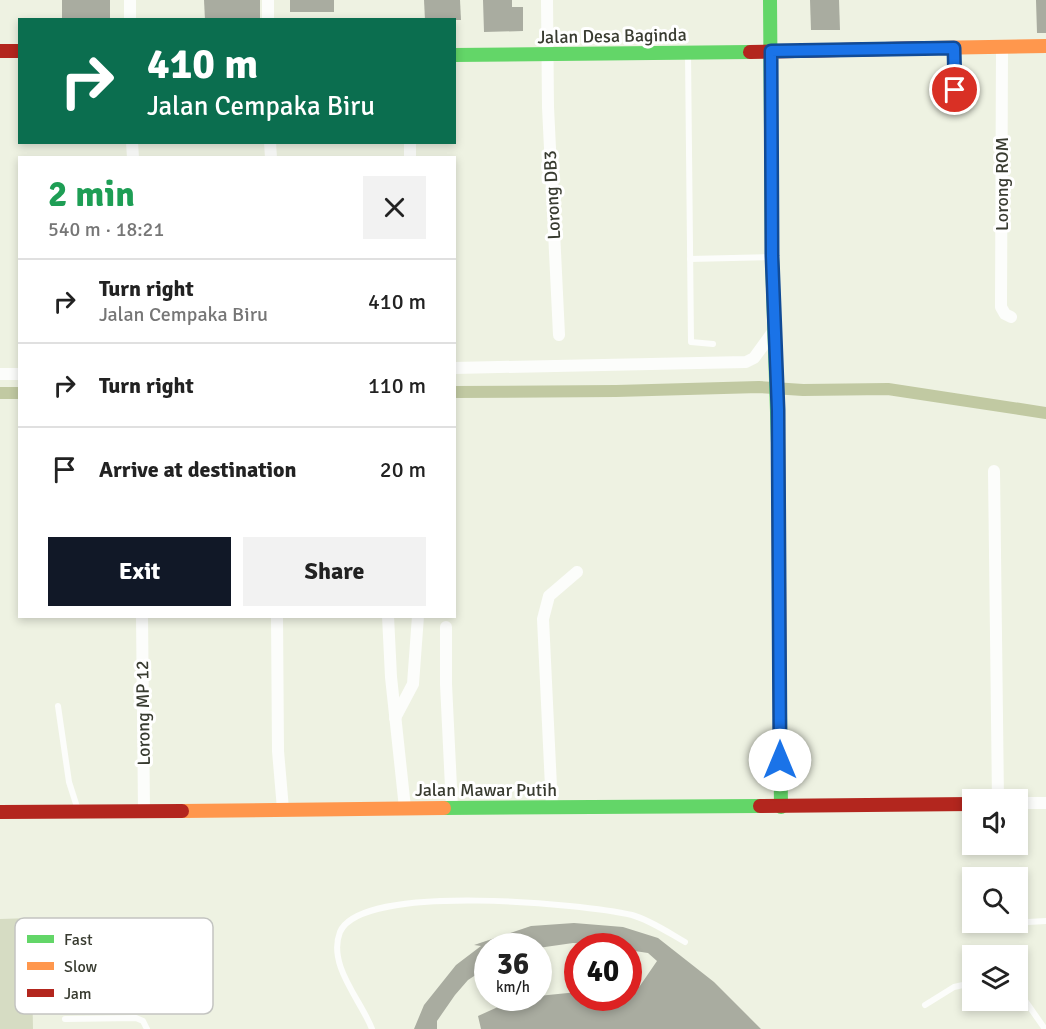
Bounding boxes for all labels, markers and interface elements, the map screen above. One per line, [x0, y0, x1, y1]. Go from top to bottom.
street label: Jalan Desa Baginda [537, 24, 687, 48]
text: 410 m [147, 39, 258, 90]
icon: right [48, 42, 126, 120]
pin [929, 64, 980, 115]
icon: arrive [938, 73, 971, 106]
text: Jalan Cempaka Biru [147, 90, 375, 123]
street label: Lorong ROM [991, 137, 1013, 231]
street label: Lorong DB3 [539, 150, 565, 240]
text: 2 min [48, 172, 135, 217]
button: close [363, 176, 426, 239]
text: 540 m · 18:21 [48, 217, 164, 242]
text: Turn right [99, 275, 194, 302]
icon: right [48, 285, 81, 318]
text: 410 m [368, 288, 426, 315]
text: Jalan Cempaka Biru [99, 302, 268, 327]
icon: right [48, 369, 81, 402]
text: Turn right [99, 372, 194, 399]
text: 110 m [368, 372, 426, 399]
icon: arrive [48, 453, 81, 486]
text: Arrive at destination [99, 456, 296, 483]
text: 20 m [380, 456, 426, 483]
button: Exit [48, 537, 231, 606]
button: Share [243, 537, 426, 606]
street label: Lorong MP 12 [131, 660, 155, 766]
position arrow [748, 728, 812, 792]
street label: Jalan Mawar Putih [415, 779, 557, 801]
map controls [962, 789, 1028, 1011]
button: sound [962, 789, 1028, 855]
button: search [962, 867, 1028, 933]
legend [15, 918, 213, 1014]
text: Fast [64, 930, 93, 950]
speed limit sign: 40 [564, 933, 642, 1011]
button: layers [962, 945, 1028, 1011]
text: 36 [497, 946, 529, 983]
text: Slow [64, 957, 98, 977]
text: km/h [496, 978, 530, 996]
text: Jam [64, 984, 92, 1004]

